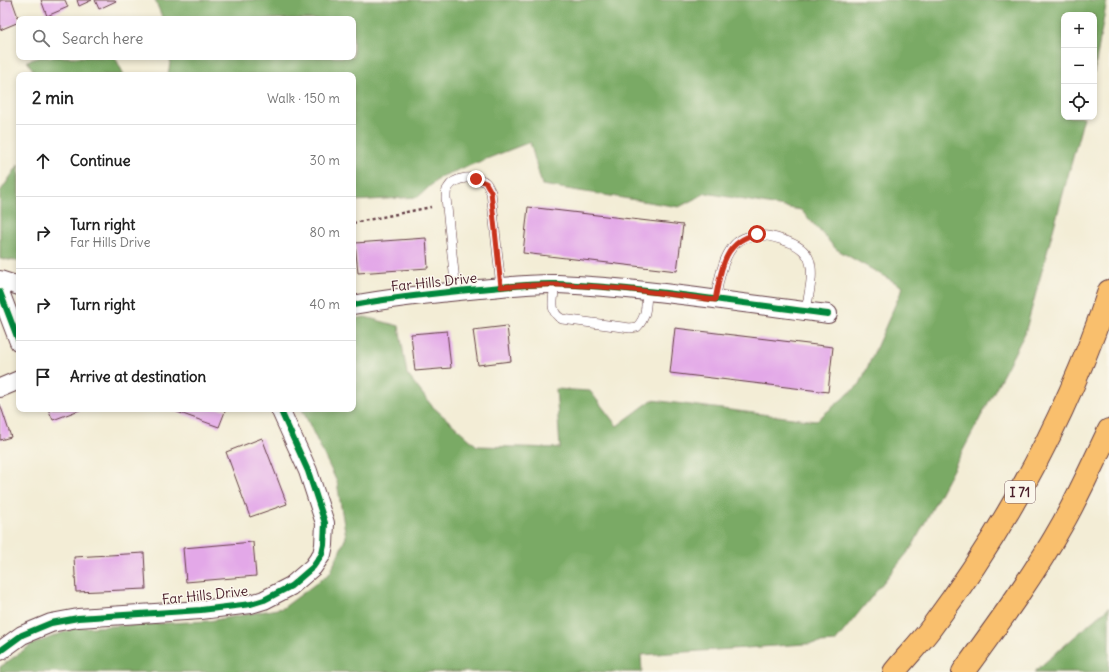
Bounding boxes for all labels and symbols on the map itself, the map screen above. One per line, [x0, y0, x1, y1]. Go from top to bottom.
route end [467, 170, 485, 188]
route start [748, 225, 766, 243]
street label: Far Hills Drive [390, 269, 478, 295]
road number: I 71 [1005, 481, 1035, 503]
street label: Far Hills Drive [161, 582, 249, 608]

